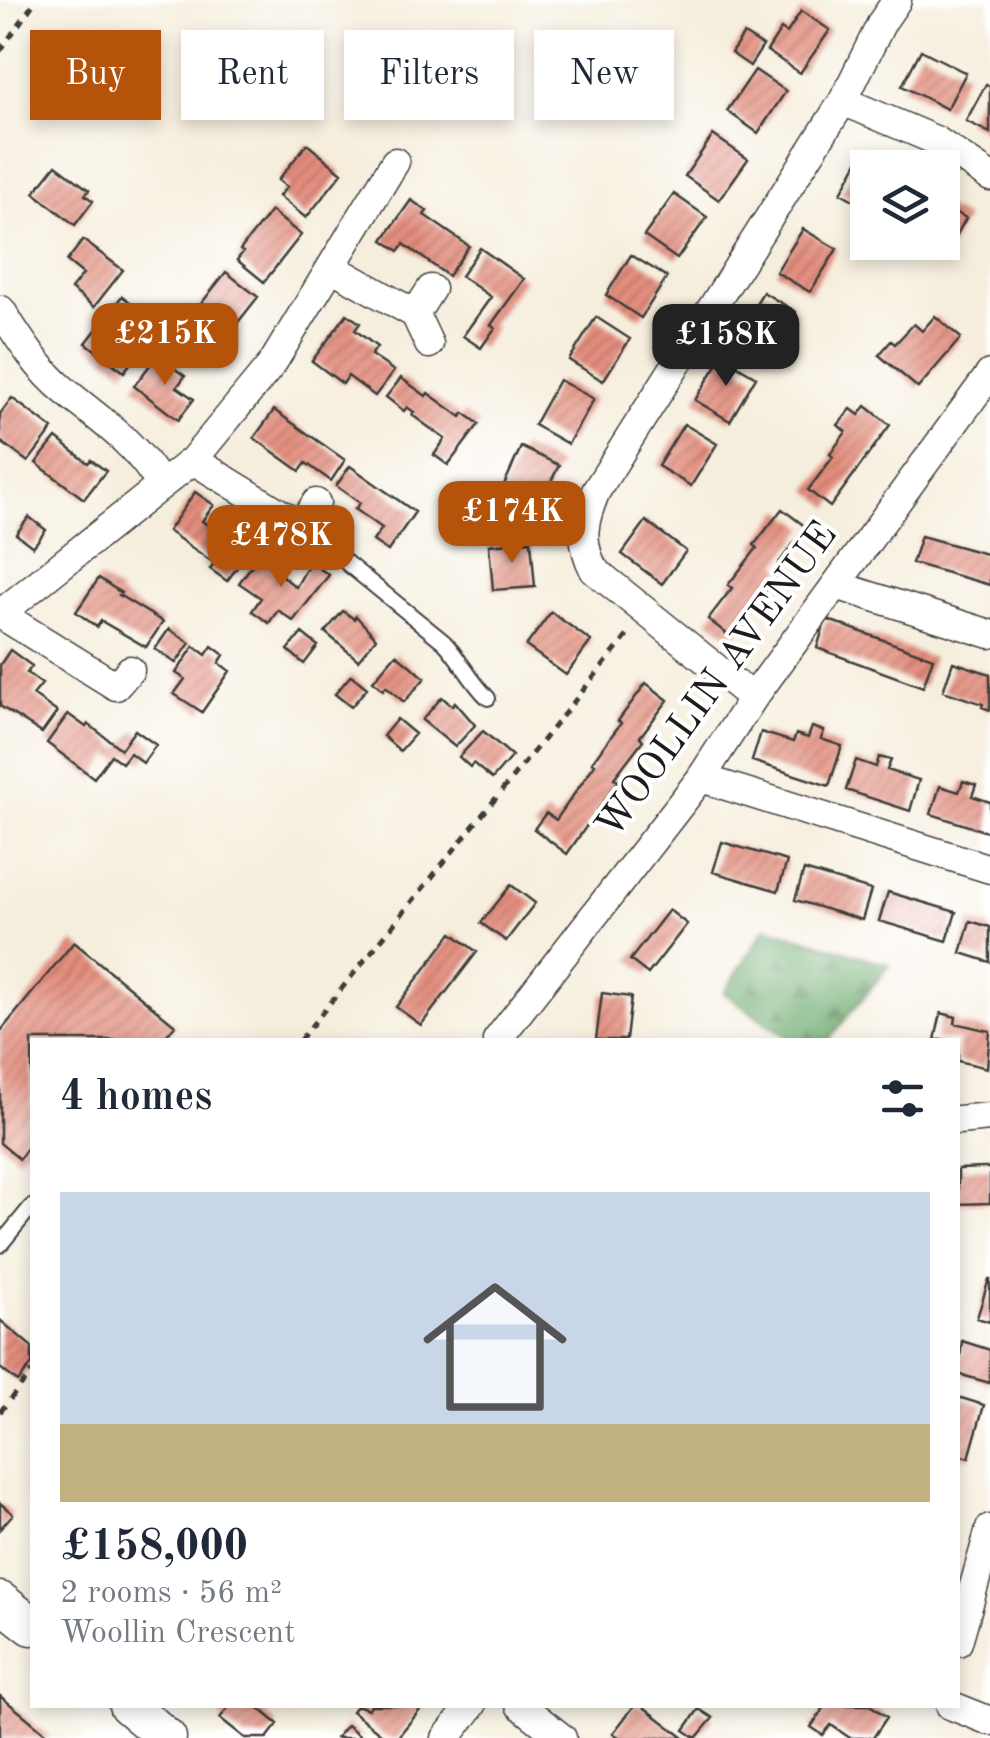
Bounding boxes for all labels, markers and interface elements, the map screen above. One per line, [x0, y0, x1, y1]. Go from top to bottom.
chip: Buy [30, 30, 161, 120]
chip: Rent [181, 30, 324, 120]
chip: Filters [344, 30, 514, 120]
chip: New [534, 30, 674, 120]
map controls [850, 150, 960, 260]
button: layers [850, 150, 960, 260]
pin: £215K [95, 303, 235, 388]
pin: £158K [656, 304, 796, 389]
text: £215K [113, 319, 217, 351]
text: £158K [674, 320, 778, 352]
pin: £174K [442, 481, 582, 566]
text: £174K [460, 497, 564, 529]
pin: £478K [211, 505, 351, 590]
street label: WOOLLIN AVENUE [590, 516, 846, 846]
text: £478K [229, 521, 333, 553]
icon: filters [875, 1071, 930, 1126]
text: 4 homes [60, 1077, 212, 1119]
icon: home [405, 1257, 585, 1437]
text: £158,000 [60, 1527, 248, 1569]
text: 2 rooms · 56 m² [60, 1578, 282, 1610]
text: Woollin Crescent [60, 1618, 295, 1650]

